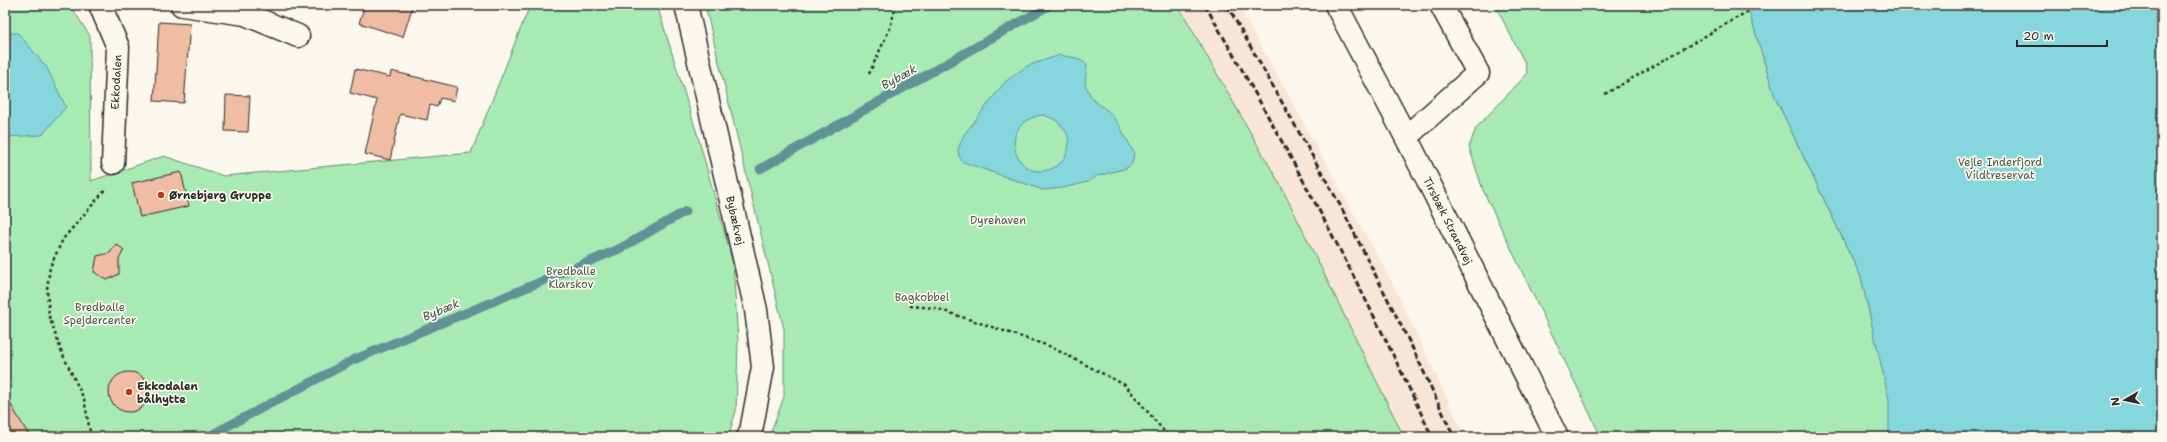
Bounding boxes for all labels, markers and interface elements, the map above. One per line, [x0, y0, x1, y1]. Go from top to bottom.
scale bar [2017, 22, 2107, 48]
text: 20 m [2023, 28, 2054, 44]
street label: Ekkodalen [108, 54, 125, 110]
water label: Bybæk [878, 61, 920, 93]
park label: Vejle Inderfjord Vildtreservat [1958, 155, 2042, 183]
street label: Tirsbæk Strandvej [1419, 175, 1476, 267]
place label: Ørnebjerg Gruppe [169, 188, 272, 203]
marker: Ørnebjerg Gruppe [156, 190, 166, 200]
street label: Bybækvej [722, 195, 748, 247]
park label: Dyrehaven [970, 213, 1026, 228]
park label: Bredballe Klarskov [546, 264, 596, 292]
park label: Bagkobbel [895, 290, 950, 305]
water label: Bybæk [420, 295, 462, 325]
park label: Bredballe Spejdercenter [64, 300, 136, 328]
place label: Ekkodalen bålhytte [137, 379, 199, 407]
north arrow [2105, 380, 2145, 420]
marker: Ekkodalen bålhytte [124, 387, 134, 397]
text: N [2107, 396, 2124, 407]

